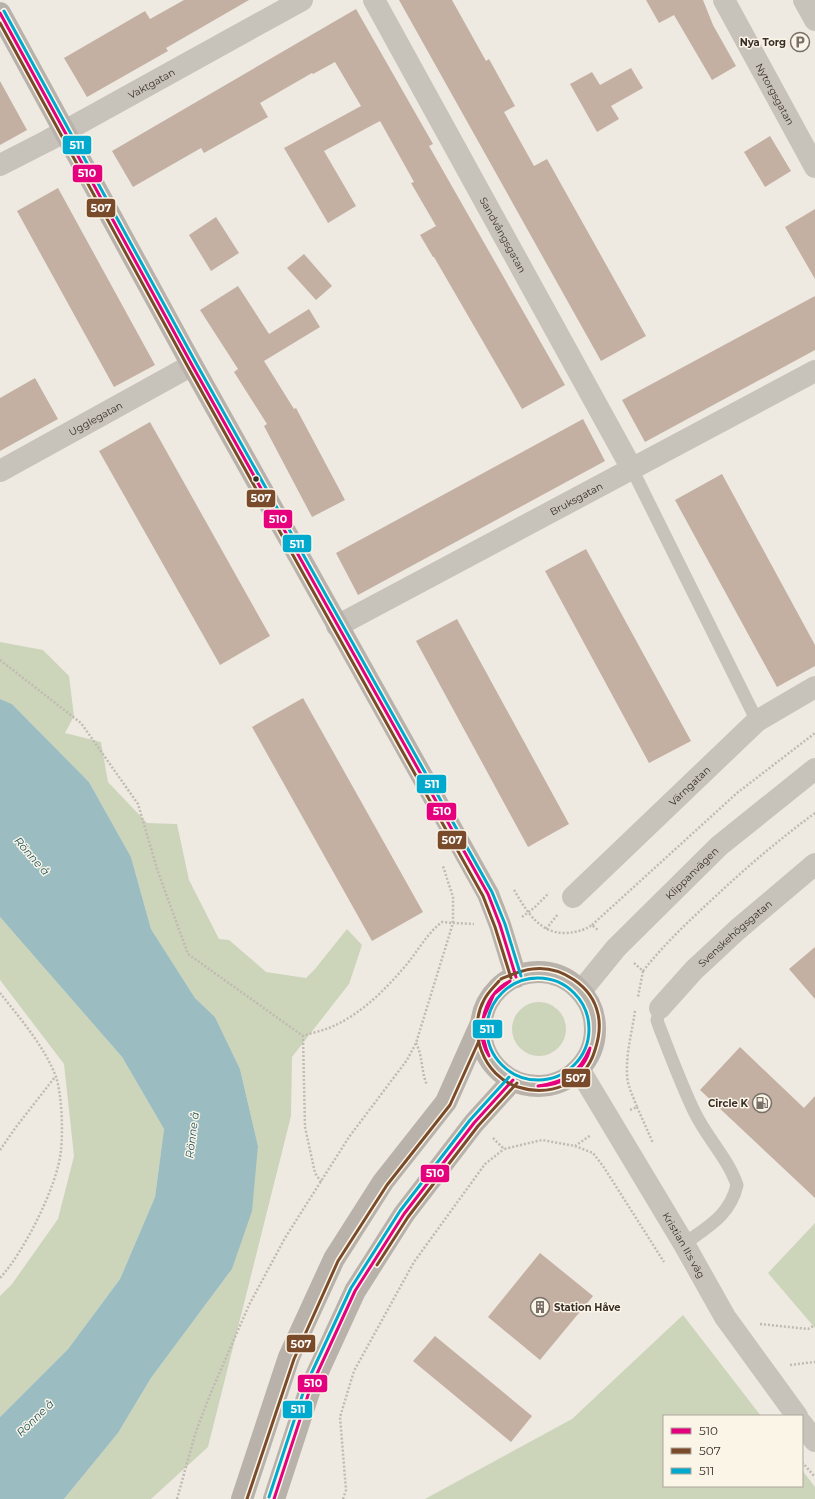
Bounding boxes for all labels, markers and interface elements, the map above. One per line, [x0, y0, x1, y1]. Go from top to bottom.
parking icon: Nya Torg [789, 31, 811, 53]
place label: Nya Torg [740, 36, 786, 49]
street label: Nytorgsgatan [753, 61, 797, 127]
street label: Vaktgatan [126, 66, 177, 102]
line badge: 511 [62, 135, 92, 155]
text: 511 [69, 138, 85, 152]
line badge: 510 [72, 164, 103, 183]
text: 510 [78, 166, 97, 180]
street label: Sandvångsgatan [477, 195, 529, 275]
line badge: 507 [86, 198, 116, 218]
text: 507 [91, 201, 112, 215]
street label: Ugglegatan [66, 399, 125, 439]
unlabelled marker [251, 474, 261, 484]
street label: Bruksgatan [548, 479, 605, 518]
line badge: 507 [246, 489, 276, 508]
text: 507 [251, 491, 272, 505]
line badge: 510 [263, 509, 293, 529]
text: 510 [269, 512, 288, 526]
line badge: 511 [282, 534, 312, 553]
text: 511 [289, 537, 305, 551]
street label: Värngatan [666, 763, 713, 809]
line badge: 511 [416, 774, 447, 794]
text: 511 [424, 777, 440, 791]
line badge: 510 [426, 802, 457, 821]
text: 510 [433, 804, 452, 818]
line badge: 507 [437, 830, 467, 850]
text: 507 [442, 833, 463, 847]
water label: Rönne å [11, 834, 53, 878]
street label: Klippanvägen [663, 844, 721, 902]
street label: Svenskehögsgatan [695, 897, 775, 970]
line badge: 511 [472, 1019, 503, 1039]
text: 511 [479, 1022, 495, 1036]
line badge: 507 [561, 1068, 591, 1088]
text: 507 [566, 1071, 587, 1085]
fuel station icon: Circle K [751, 1092, 773, 1114]
place label: Circle K [708, 1097, 749, 1110]
water label: Rönne å [182, 1111, 202, 1159]
line badge: 510 [420, 1164, 450, 1183]
text: 510 [426, 1166, 445, 1180]
street label: Kristian II:s väg [659, 1210, 708, 1281]
building icon: Station Håve [529, 1296, 551, 1318]
place label: Station Håve [554, 1301, 621, 1314]
line badge: 507 [286, 1334, 316, 1353]
text: 507 [291, 1337, 312, 1351]
line badge: 510 [297, 1374, 328, 1393]
text: 510 [304, 1376, 323, 1390]
water label: Rönne å [13, 1397, 57, 1439]
line badge: 511 [282, 1400, 313, 1419]
text: 511 [290, 1402, 306, 1416]
legend [663, 1415, 803, 1487]
text: 510 [699, 1423, 718, 1438]
text: 507 [699, 1443, 721, 1458]
text: 511 [699, 1463, 714, 1478]

